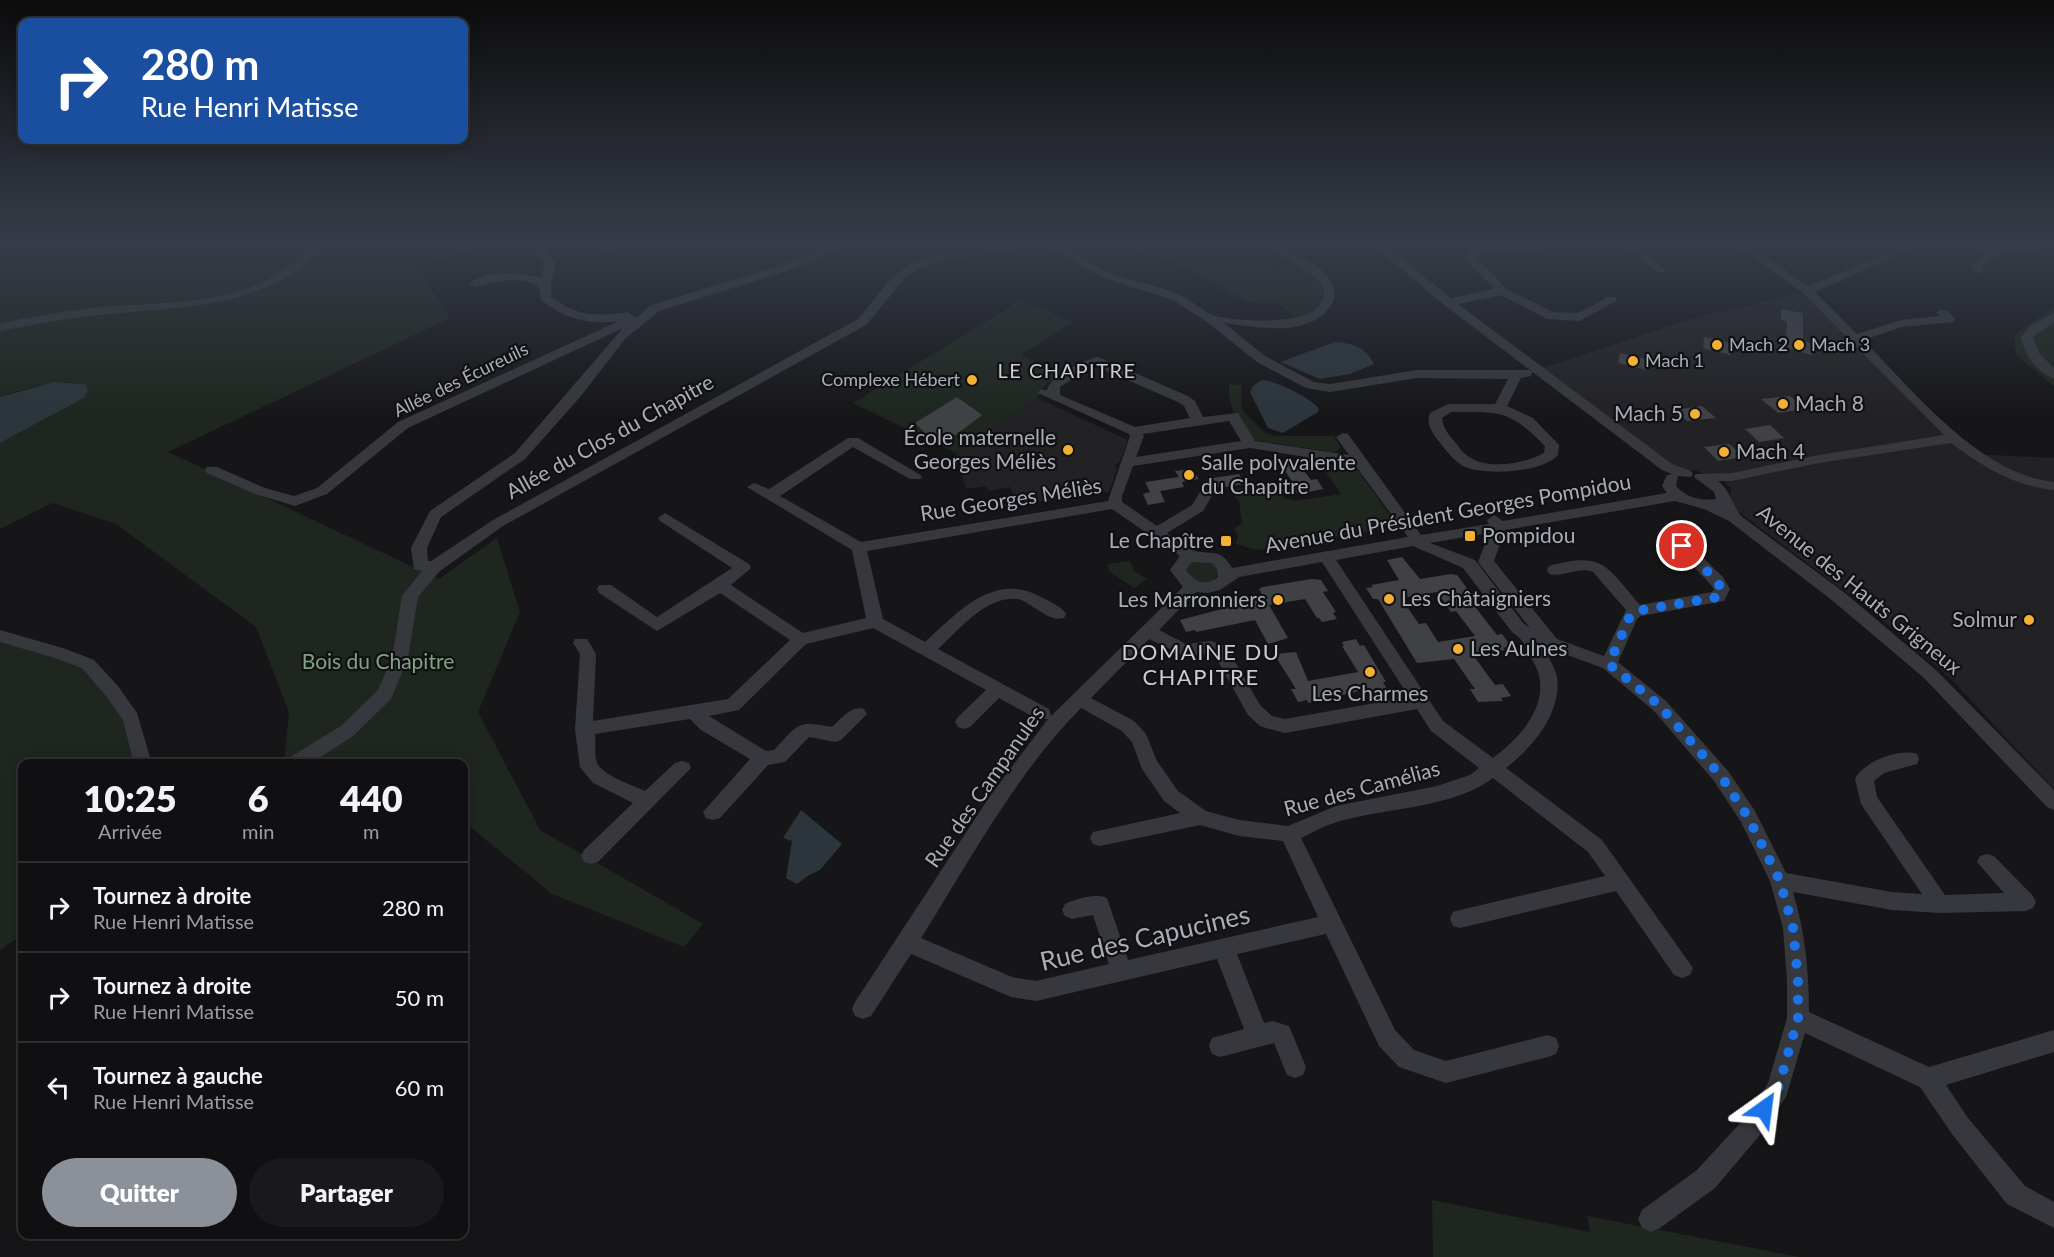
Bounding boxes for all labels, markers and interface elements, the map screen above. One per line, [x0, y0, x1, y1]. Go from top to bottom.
text: 280 m [141, 39, 259, 89]
icon: right [42, 42, 120, 120]
text: Rue Henri Matisse [141, 90, 359, 123]
place label: Mach 2 [1729, 333, 1788, 355]
place label: Mach 3 [1811, 333, 1870, 355]
street label: Allée des Écureuils [390, 337, 532, 421]
marker: Mach 2 [1710, 338, 1724, 352]
marker: Mach 3 [1792, 338, 1806, 352]
place label: Mach 1 [1645, 349, 1704, 371]
marker: Mach 1 [1626, 354, 1640, 368]
district label: LE CHAPITRE [997, 358, 1137, 382]
street label: Allée du Clos du Chapitre [501, 368, 717, 503]
place label: Complexe Hébert [821, 368, 961, 390]
marker: Complexe Hébert [965, 373, 979, 387]
place label: Mach 8 [1795, 390, 1864, 415]
marker: Mach 8 [1776, 397, 1790, 411]
place label: Mach 5 [1614, 400, 1683, 425]
marker: Mach 5 [1688, 407, 1702, 421]
place label: École maternelle Georges Méliès [904, 424, 1056, 473]
place label: Mach 4 [1736, 438, 1805, 463]
marker: École maternelle Georges Méliès [1061, 443, 1075, 457]
marker: Mach 4 [1717, 445, 1731, 459]
place label: Salle polyvalente du Chapitre [1201, 449, 1356, 498]
marker: Salle polyvalente du Chapitre [1182, 468, 1196, 482]
street label: Avenue du Président Georges Pompidou [1263, 469, 1633, 559]
street label: Rue Georges Méliès [918, 472, 1103, 525]
street label: Avenue des Hauts Grigneux [1753, 499, 1968, 679]
pin [1656, 520, 1707, 571]
place label: Pompidou [1482, 523, 1575, 549]
place label: Le Chapître [1109, 527, 1214, 552]
marker: Pompidou [1463, 529, 1477, 543]
icon: arrive [1665, 529, 1698, 562]
marker: Le Chapître [1219, 534, 1233, 548]
place label: Les Châtaigniers [1401, 585, 1551, 610]
place label: Les Marronniers [1118, 586, 1266, 611]
marker: Les Châtaigniers [1382, 592, 1396, 606]
marker: Les Marronniers [1271, 593, 1285, 607]
place label: Solmur [1952, 606, 2017, 631]
marker: Solmur [2022, 613, 2036, 627]
place label: Les Aulnes [1470, 635, 1567, 660]
district label: DOMAINE DU CHAPITRE [1122, 638, 1280, 690]
marker: Les Aulnes [1451, 642, 1465, 656]
park label: Bois du Chapitre [302, 648, 454, 673]
marker: Les Charmes [1363, 665, 1377, 679]
place label: Les Charmes [1312, 680, 1428, 705]
street label: Rue des Campanules [919, 701, 1049, 871]
street label: Rue des Camélias [1281, 755, 1442, 820]
text: 10:25 [83, 776, 177, 820]
text: 6 [248, 776, 269, 820]
text: 440 [340, 776, 403, 820]
text: Arrivée [98, 819, 162, 843]
text: min [242, 819, 274, 843]
text: m [363, 819, 379, 843]
text: Tournez à droite [93, 882, 251, 909]
icon: right [42, 891, 75, 924]
text: 280 m [382, 894, 444, 921]
street label: Rue des Capucines [1037, 897, 1253, 977]
text: Rue Henri Matisse [93, 909, 254, 933]
text: Tournez à droite [93, 972, 251, 999]
icon: right [42, 981, 75, 1014]
text: 50 m [395, 984, 444, 1011]
text: Rue Henri Matisse [93, 999, 254, 1023]
text: Tournez à gauche [93, 1062, 263, 1089]
icon: left [42, 1071, 75, 1104]
text: 60 m [395, 1074, 444, 1101]
position arrow [1732, 1077, 1796, 1141]
text: Rue Henri Matisse [93, 1089, 254, 1113]
button: Quitter [42, 1158, 237, 1227]
button: Partager [249, 1158, 444, 1227]

